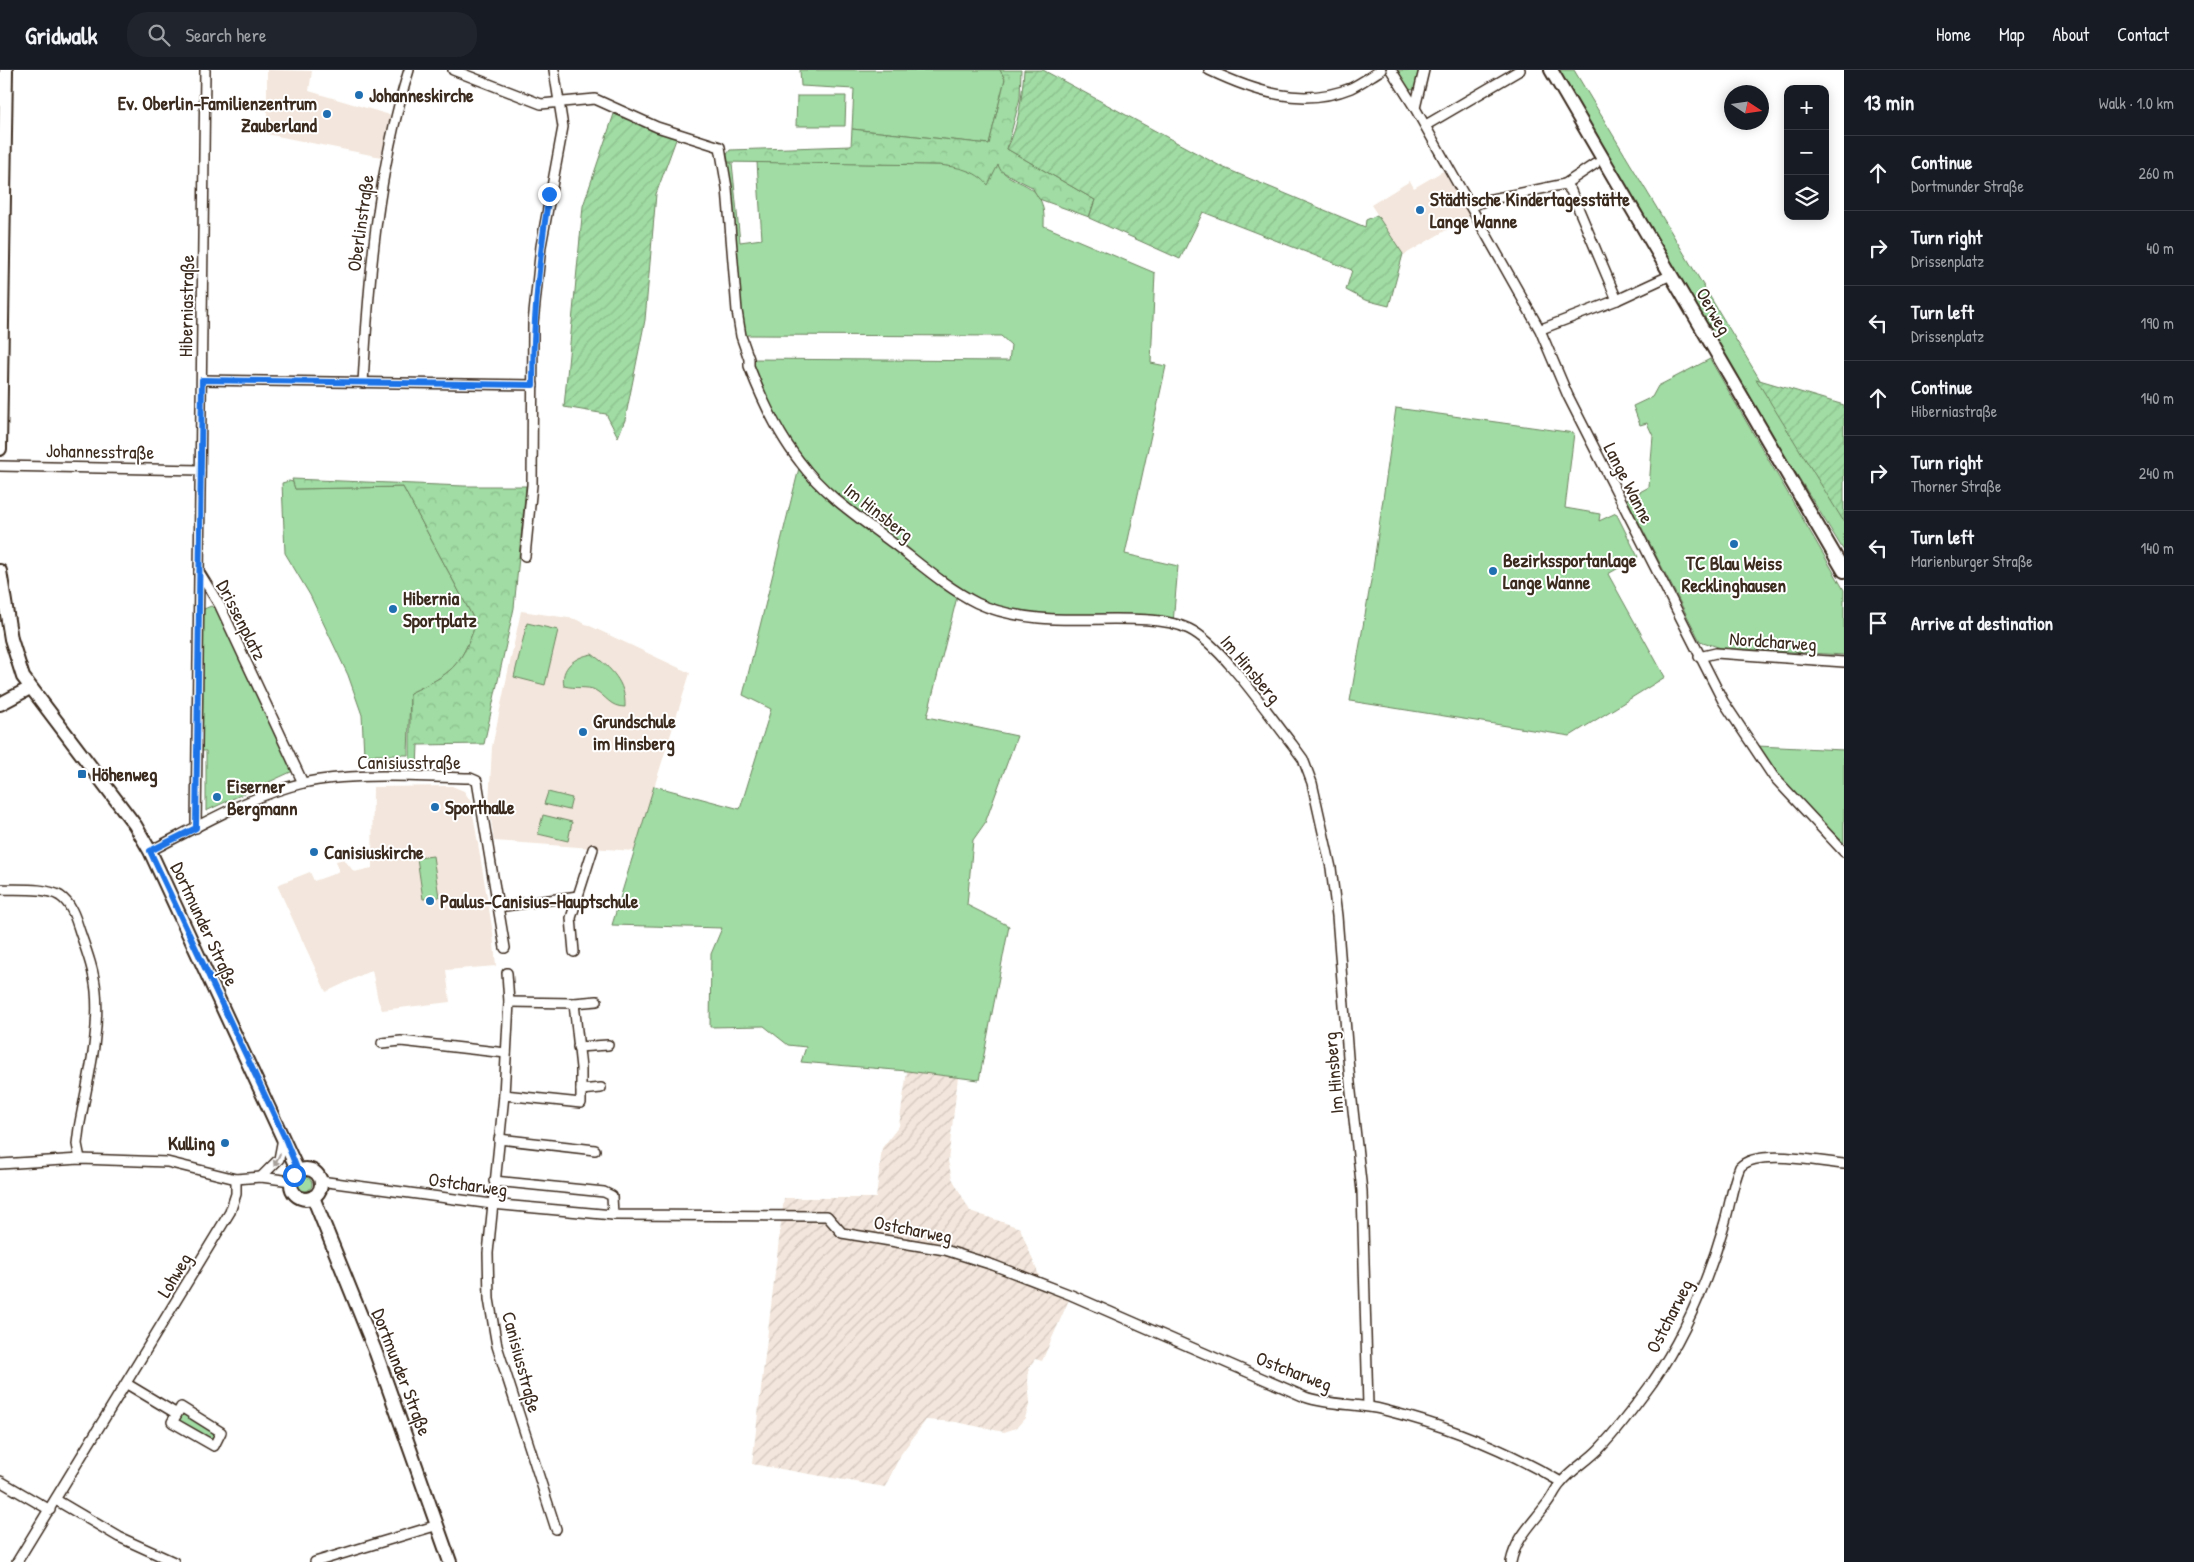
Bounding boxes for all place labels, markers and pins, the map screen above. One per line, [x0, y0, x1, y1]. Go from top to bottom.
place label: Johanneskirche [369, 82, 474, 108]
marker: Johanneskirche [353, 89, 365, 101]
place label: Ev. Oberlin-Familienzentrum Zauberland [118, 90, 318, 138]
marker: Ev. Oberlin-Familienzentrum Zauberland [321, 108, 333, 120]
place label: Städtische Kindertagesstätte Lange Wanne [1430, 186, 1630, 235]
marker: Städtische Kindertagesstätte Lange Wanne [1414, 204, 1426, 216]
marker: TC Blau Weiss Recklinghausen [1728, 538, 1740, 550]
place label: Bezirkssportanlage Lange Wanne [1503, 547, 1637, 596]
place label: TC Blau Weiss Recklinghausen [1682, 550, 1787, 599]
marker: Bezirkssportanlage Lange Wanne [1487, 565, 1499, 577]
place label: Hibernia Sportplatz [403, 585, 478, 634]
marker: Hibernia Sportplatz [387, 603, 399, 615]
place label: Grundschule im Hinsberg [593, 708, 676, 757]
marker: Grundschule im Hinsberg [577, 726, 589, 738]
place label: Höhenweg [92, 761, 158, 788]
marker: Höhenweg [76, 768, 88, 780]
place label: Eiserner Bergmann [227, 773, 298, 822]
marker: Eiserner Bergmann [211, 791, 223, 803]
place label: Sporthalle [445, 794, 515, 821]
marker: Sporthalle [429, 801, 441, 813]
place label: Canisiuskirche [324, 839, 424, 865]
marker: Canisiuskirche [308, 846, 320, 858]
place label: Paulus-Canisius-Hauptschule [440, 888, 639, 915]
marker: Paulus-Canisius-Hauptschule [424, 895, 436, 907]
place label: Kulling [168, 1130, 216, 1157]
marker: Kulling [219, 1137, 231, 1149]

